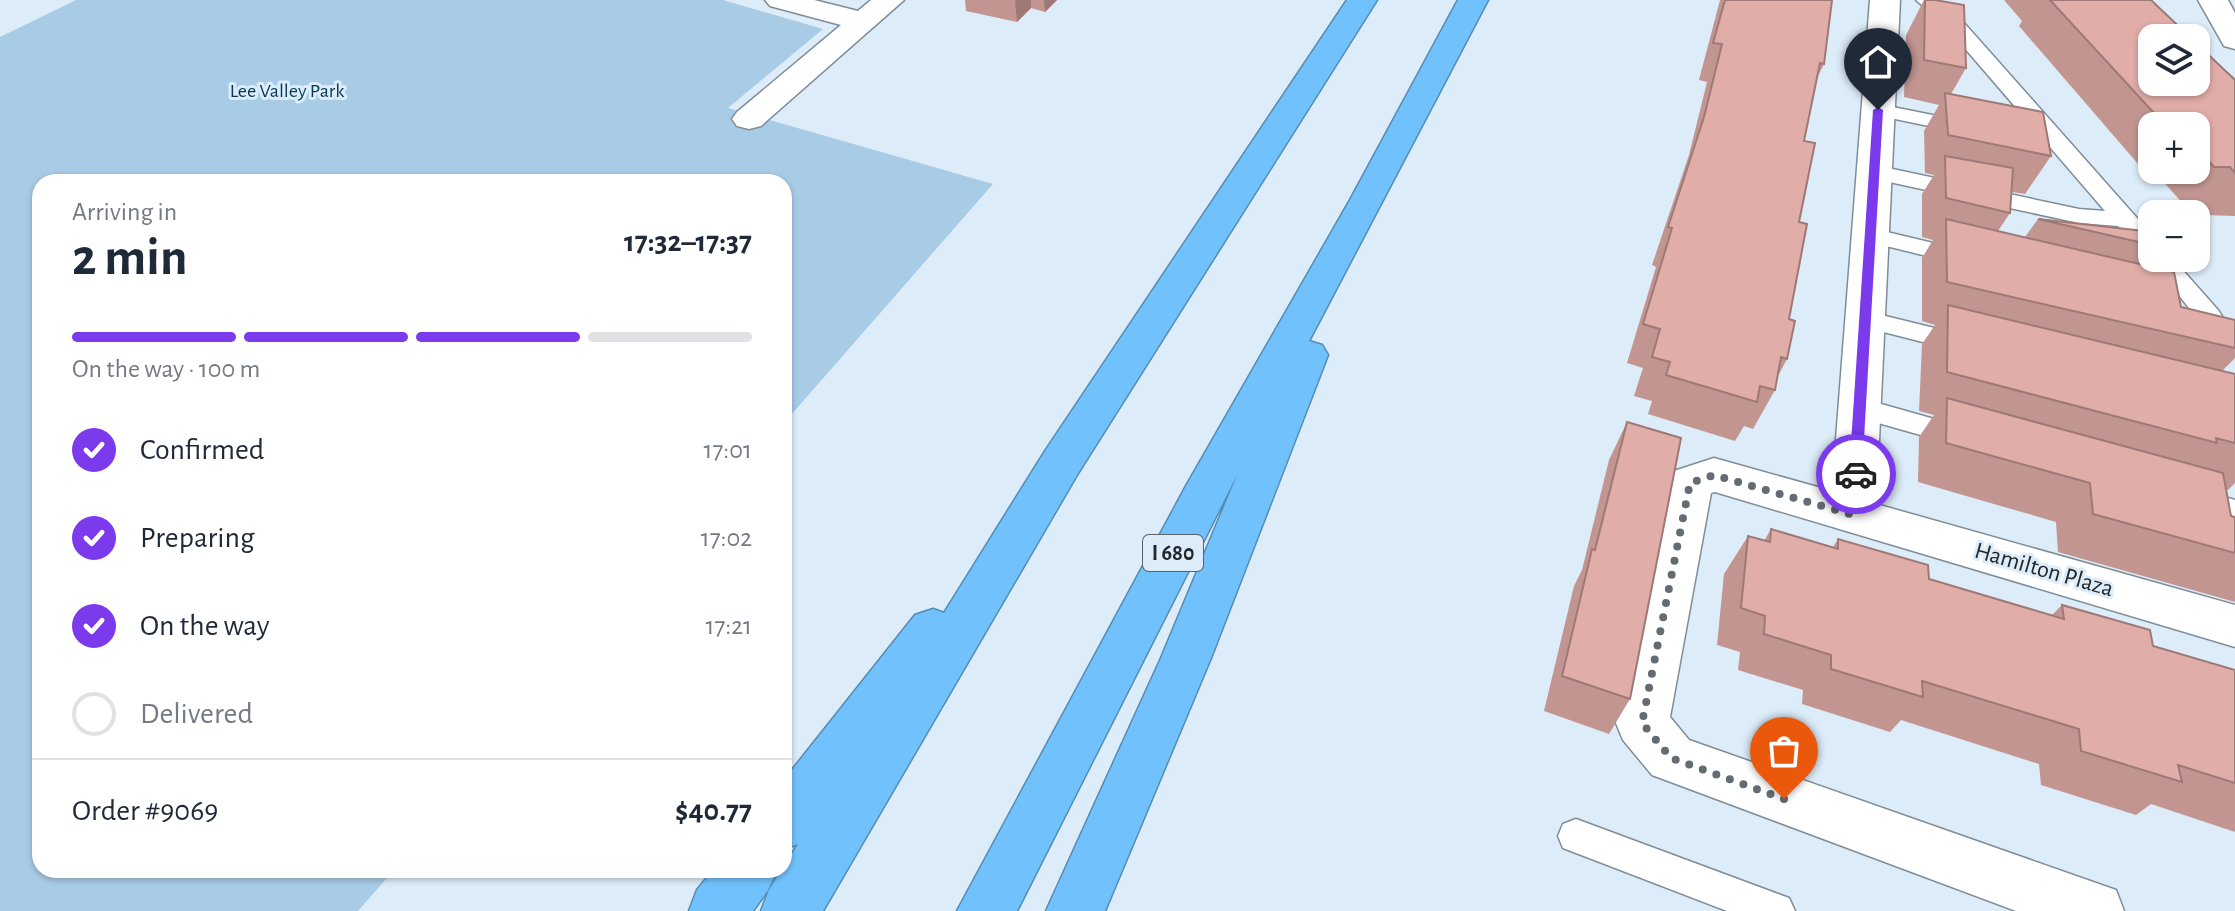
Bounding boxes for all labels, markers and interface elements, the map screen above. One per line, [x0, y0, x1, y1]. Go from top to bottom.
map controls [2138, 24, 2210, 272]
button: layers [2138, 24, 2210, 96]
pin [1844, 28, 1912, 110]
icon: home [1856, 40, 1900, 84]
park label: Lee Valley Park [230, 81, 344, 101]
button: + [2138, 112, 2210, 184]
text: Arriving in [72, 199, 177, 225]
button: − [2138, 200, 2210, 272]
text: 17:32–17:37 [624, 227, 752, 257]
text: 2 min [72, 232, 187, 284]
text: On the way · 100 m [72, 356, 260, 382]
icon: check [72, 428, 116, 472]
courier [1816, 434, 1896, 514]
text: Confirmed [140, 435, 264, 465]
text: 17:01 [704, 437, 752, 463]
icon: car [1834, 452, 1878, 496]
icon: check [72, 516, 116, 560]
text: Preparing [140, 523, 255, 553]
text: 17:02 [701, 525, 752, 551]
road number: I 680 [1143, 535, 1203, 571]
street label: Hamilton Plaza [1972, 539, 2116, 601]
icon: check [72, 604, 116, 648]
text: On the way [140, 611, 269, 641]
text: 17:21 [705, 613, 752, 639]
text: Delivered [140, 699, 253, 729]
pin [1750, 717, 1818, 799]
icon: bag [1762, 729, 1806, 773]
text: Order #9069 [72, 796, 218, 826]
text: $40.77 [675, 796, 752, 826]

